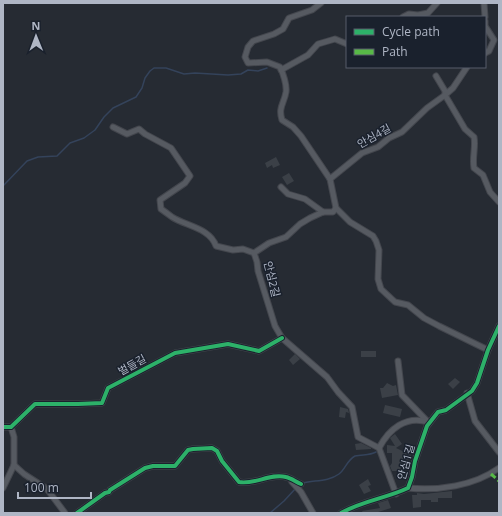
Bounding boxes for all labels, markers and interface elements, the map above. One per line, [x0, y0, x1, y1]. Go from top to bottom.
north arrow [16, 16, 56, 56]
legend [346, 16, 486, 68]
text: N [31, 18, 40, 33]
text: Cycle path [382, 23, 440, 40]
text: Path [382, 43, 408, 60]
street label: 안심4길 [354, 120, 393, 151]
street label: 안심2길 [261, 259, 284, 298]
street label: 벌들길 [115, 351, 149, 378]
street label: 안심1길 [393, 442, 418, 482]
scale bar [18, 474, 91, 500]
text: 100 m [24, 479, 59, 496]

